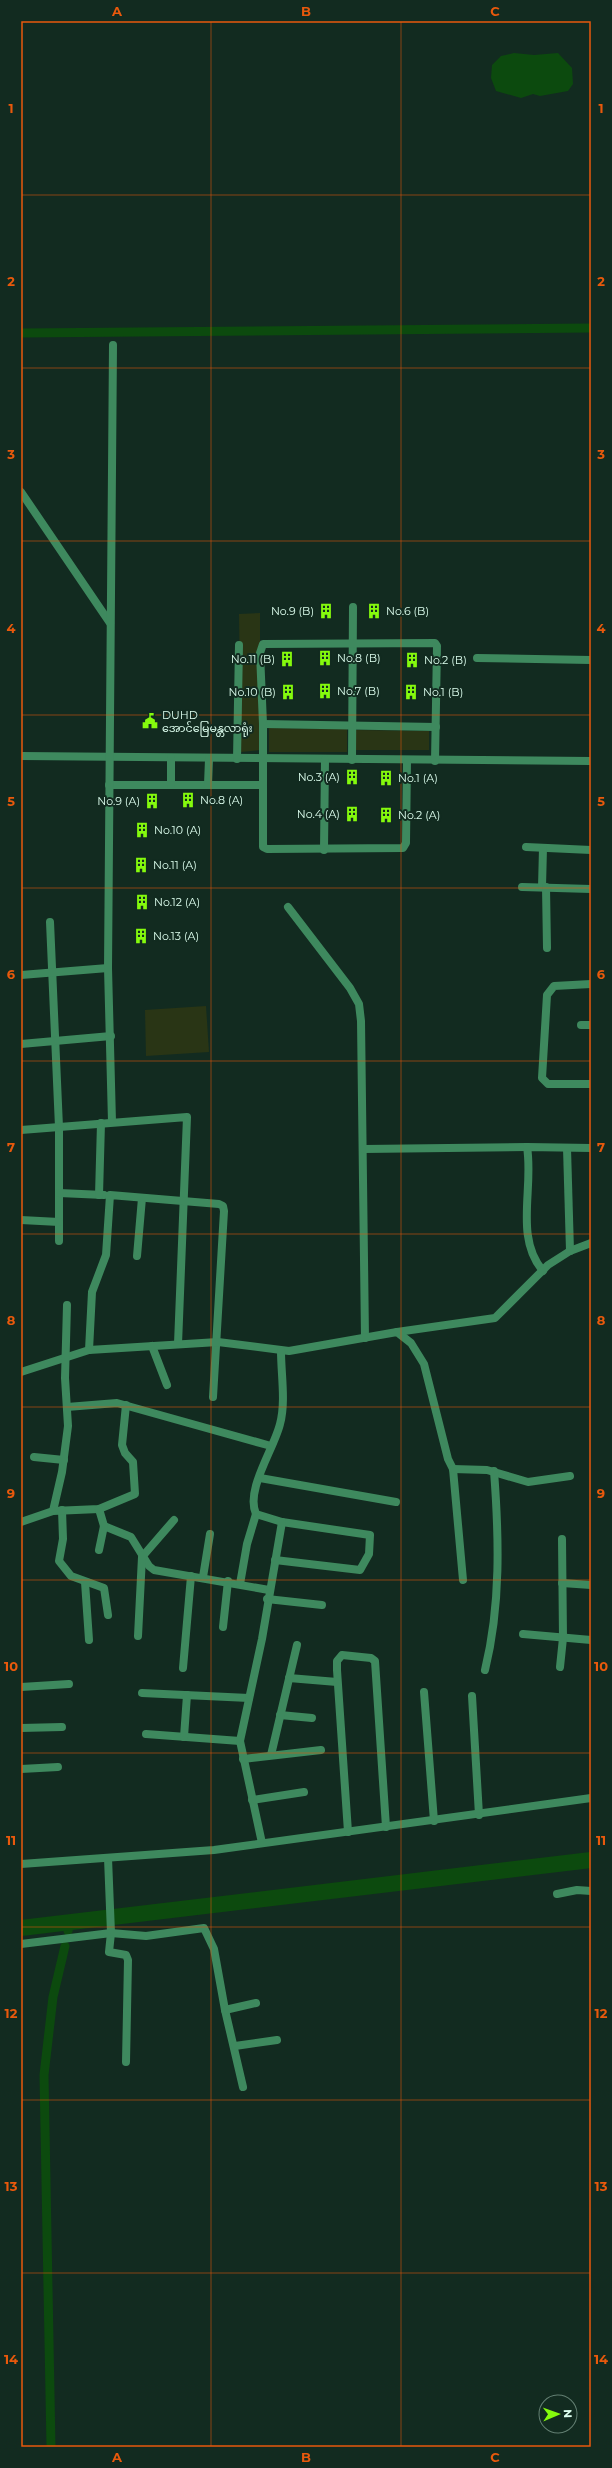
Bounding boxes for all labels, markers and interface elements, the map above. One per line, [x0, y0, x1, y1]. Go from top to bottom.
text: A [111, 3, 123, 19]
text: B [301, 3, 311, 19]
text: C [490, 3, 500, 19]
text: 1 [8, 100, 14, 116]
text: 1 [598, 100, 604, 116]
text: 2 [7, 273, 15, 289]
text: 2 [597, 273, 605, 289]
text: 3 [6, 446, 15, 462]
text: 3 [596, 446, 605, 462]
building icon: No.9 (B) [317, 602, 335, 620]
building icon: No.6 (B) [365, 602, 383, 620]
place label: No.9 (B) [271, 604, 314, 618]
place label: No.6 (B) [386, 604, 429, 618]
text: 4 [7, 620, 16, 636]
text: 4 [597, 620, 606, 636]
building icon: No.8 (B) [316, 649, 334, 667]
building icon: No.11 (B) [278, 650, 296, 668]
place label: No.8 (B) [337, 651, 381, 665]
building icon: No.2 (B) [403, 651, 421, 669]
place label: No.11 (B) [231, 652, 275, 666]
place label: No.2 (B) [424, 653, 467, 667]
building icon: No.7 (B) [316, 682, 334, 700]
building icon: No.10 (B) [279, 683, 297, 701]
building icon: No.1 (B) [402, 683, 420, 701]
place label: No.7 (B) [337, 684, 380, 698]
place label: No.10 (B) [228, 685, 276, 699]
place label: No.1 (B) [423, 685, 463, 699]
place label: DUHD အောင်မြေမန္တလာရုံး [162, 708, 253, 737]
public building icon: DUHD အောင်မြေမန္တလာရုံး [141, 712, 159, 730]
building icon: No.3 (A) [343, 768, 361, 786]
building icon: No.1 (A) [377, 769, 395, 787]
place label: No.3 (A) [298, 770, 340, 784]
place label: No.1 (A) [398, 771, 438, 785]
building icon: No.8 (A) [179, 791, 197, 809]
building icon: No.9 (A) [143, 792, 161, 810]
text: 5 [7, 793, 15, 809]
place label: No.8 (A) [200, 793, 243, 807]
text: 5 [597, 793, 605, 809]
place label: No.9 (A) [97, 794, 140, 808]
building icon: No.4 (A) [343, 805, 361, 823]
building icon: No.2 (A) [377, 806, 395, 824]
place label: No.4 (A) [297, 807, 340, 821]
place label: No.2 (A) [398, 808, 440, 822]
building icon: No.10 (A) [133, 821, 151, 839]
place label: No.10 (A) [154, 823, 201, 837]
building icon: No.11 (A) [132, 856, 150, 874]
place label: No.11 (A) [153, 858, 197, 872]
building icon: No.12 (A) [133, 893, 151, 911]
place label: No.12 (A) [154, 895, 200, 909]
building icon: No.13 (A) [132, 927, 150, 945]
place label: No.13 (A) [153, 929, 199, 943]
text: 6 [7, 966, 16, 982]
text: 6 [597, 966, 606, 982]
text: 7 [7, 1139, 15, 1155]
text: 7 [597, 1139, 605, 1155]
text: 8 [7, 1312, 16, 1328]
text: 8 [597, 1312, 606, 1328]
text: 9 [7, 1485, 15, 1501]
text: 9 [597, 1485, 605, 1501]
text: 10 [4, 1658, 18, 1674]
text: 10 [594, 1658, 608, 1674]
text: 11 [6, 1832, 16, 1848]
text: 11 [596, 1832, 606, 1848]
text: 12 [5, 2005, 18, 2021]
text: 12 [595, 2005, 608, 2021]
text: 13 [5, 2178, 18, 2194]
text: 13 [595, 2178, 608, 2194]
text: 14 [4, 2351, 18, 2367]
text: 14 [594, 2351, 608, 2367]
north arrow [538, 2394, 578, 2434]
text: N [561, 2409, 575, 2418]
text: A [111, 2449, 123, 2465]
text: B [301, 2449, 311, 2465]
text: C [490, 2449, 500, 2465]

